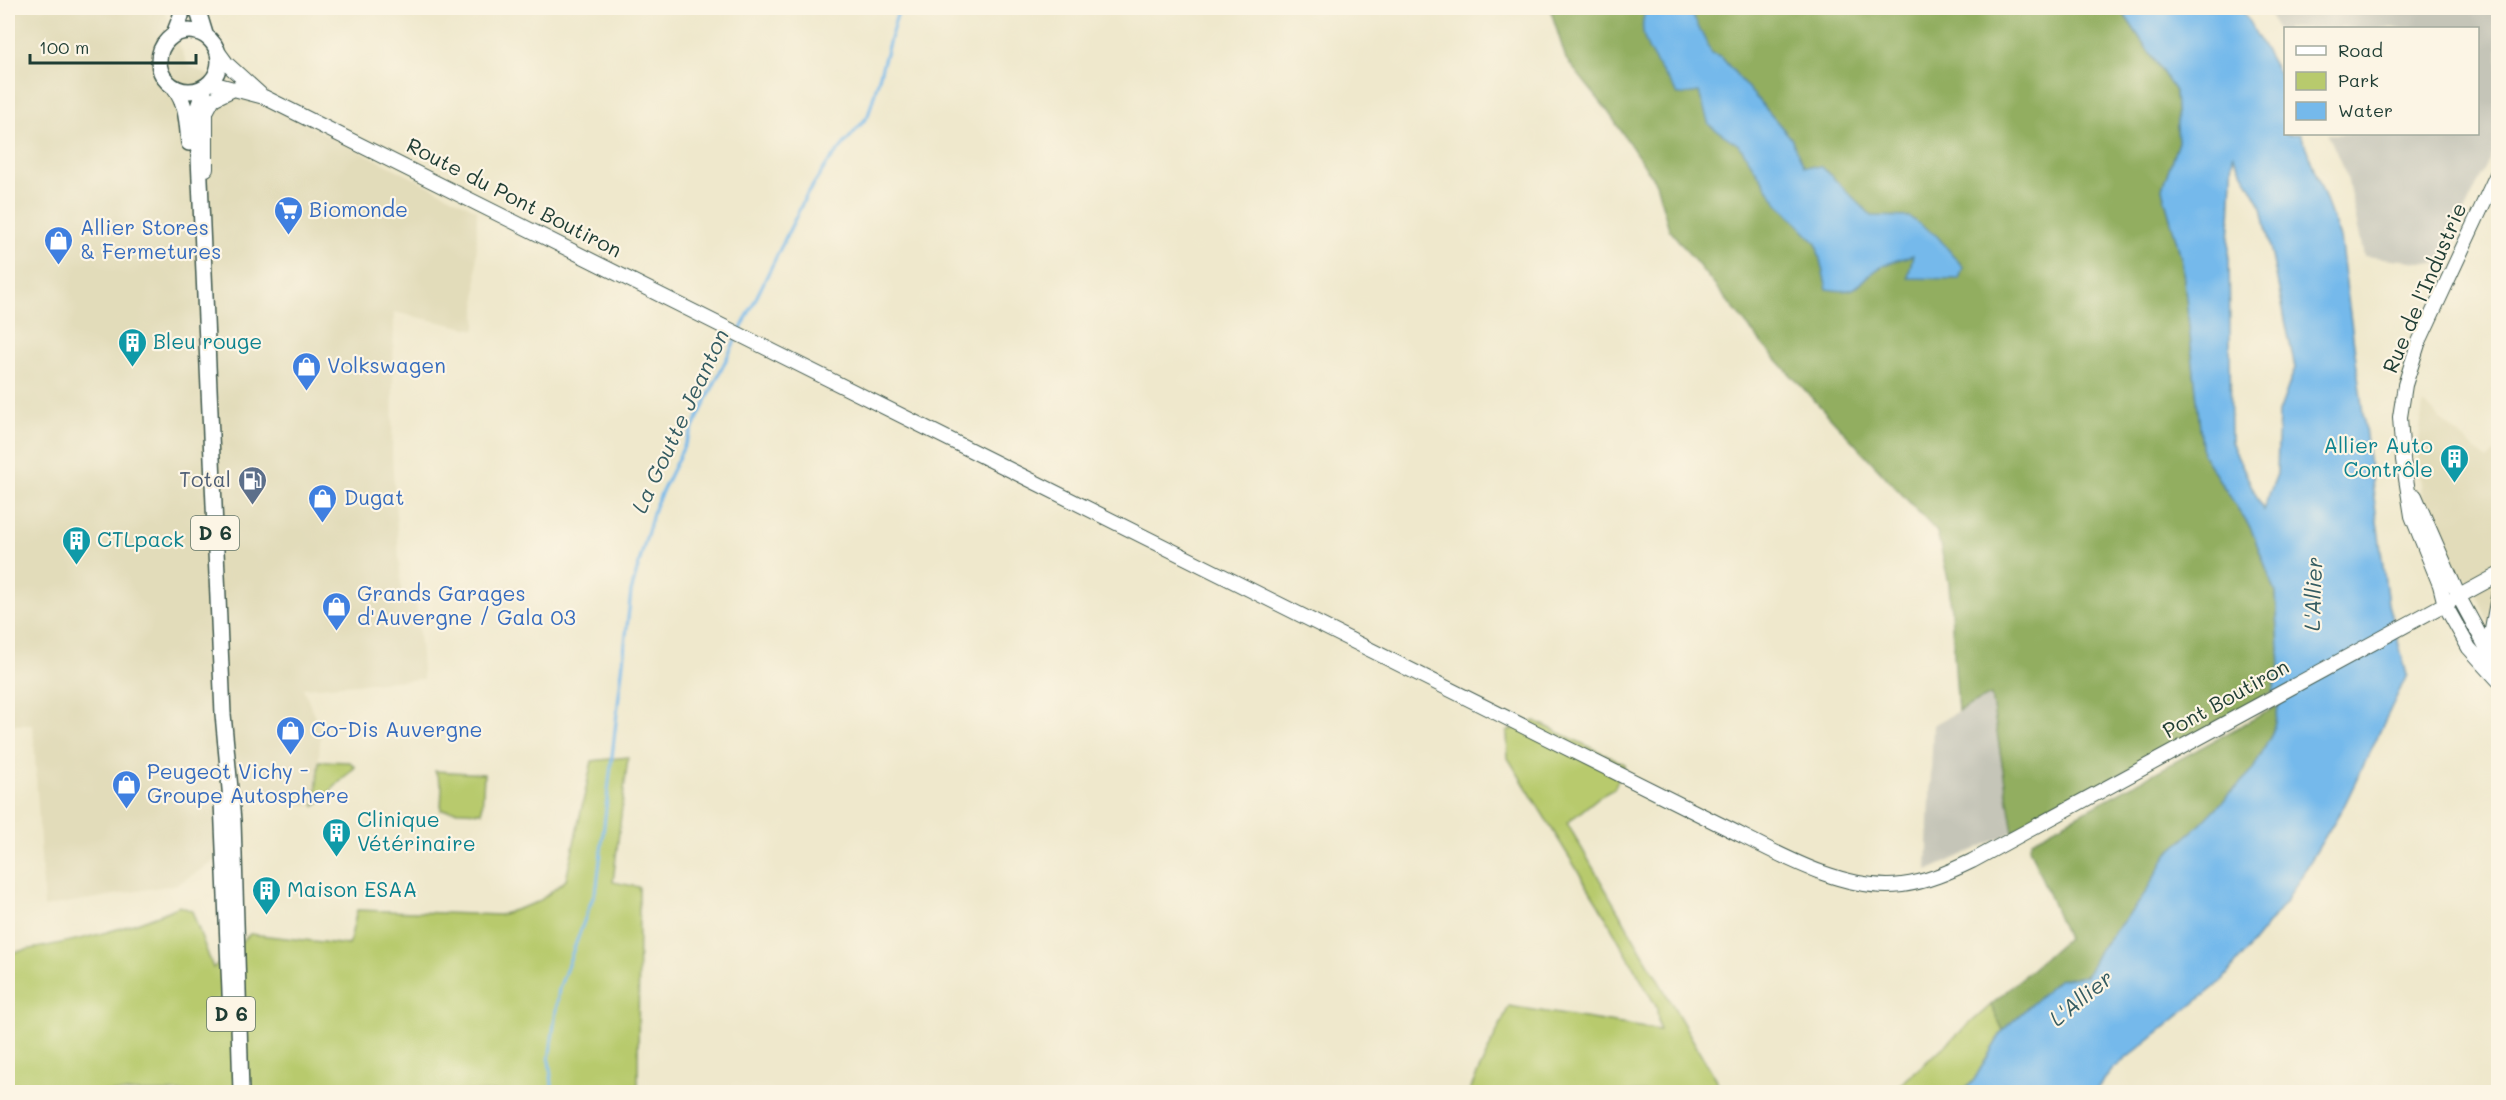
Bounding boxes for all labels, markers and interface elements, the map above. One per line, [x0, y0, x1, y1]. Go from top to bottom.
scale bar [30, 27, 196, 65]
legend [2284, 27, 2479, 135]
text: 100 m [39, 35, 89, 59]
text: Road [2338, 38, 2383, 62]
text: Park [2338, 68, 2379, 92]
text: Water [2338, 98, 2393, 122]
street label: Route du Pont Boutiron [403, 131, 627, 263]
supermarket icon: Biomonde [272, 194, 304, 236]
place label: Biomonde [309, 195, 408, 222]
street label: Rue de l'Industrie [2376, 198, 2472, 377]
place label: Allier Stores & Fermetures [80, 213, 221, 264]
shop icon: Allier Stores & Fermetures [43, 224, 75, 266]
water label: La Goutte Jeanton [624, 324, 735, 518]
building icon: Bleu rouge [116, 326, 148, 368]
place label: Bleu rouge [153, 327, 262, 354]
shop icon: Volkswagen [290, 350, 322, 392]
place label: Volkswagen [327, 351, 446, 378]
place label: Allier Auto Contrôle [2324, 431, 2433, 482]
building icon: Allier Auto Contrôle [2438, 442, 2470, 484]
fuel station icon: Total [236, 464, 268, 506]
place label: Total [179, 465, 231, 492]
shop icon: Dugat [307, 482, 339, 524]
place label: Dugat [344, 483, 404, 510]
road number: D 6 [191, 516, 239, 550]
building icon: CTLpack [60, 524, 92, 566]
place label: CTLpack [97, 525, 184, 552]
water label: L'Allier [2297, 556, 2328, 632]
place label: Grands Garages d'Auvergne / Gala 03 [357, 579, 576, 630]
shop icon: Grands Garages d'Auvergne / Gala 03 [320, 590, 352, 632]
street label: Pont Boutiron [2157, 652, 2293, 743]
shop icon: Co-Dis Auvergne [274, 714, 306, 756]
place label: Co-Dis Auvergne [311, 715, 483, 742]
place label: Peugeot Vichy - Groupe Autosphere [147, 757, 349, 808]
shop icon: Peugeot Vichy - Groupe Autosphere [110, 768, 142, 810]
place label: Clinique Vétérinaire [357, 805, 476, 856]
building icon: Clinique Vétérinaire [320, 816, 352, 858]
building icon: Maison ESAA [250, 874, 282, 916]
place label: Maison ESAA [287, 875, 417, 902]
water label: L'Allier [2043, 963, 2119, 1032]
road number: D 6 [207, 997, 255, 1031]

